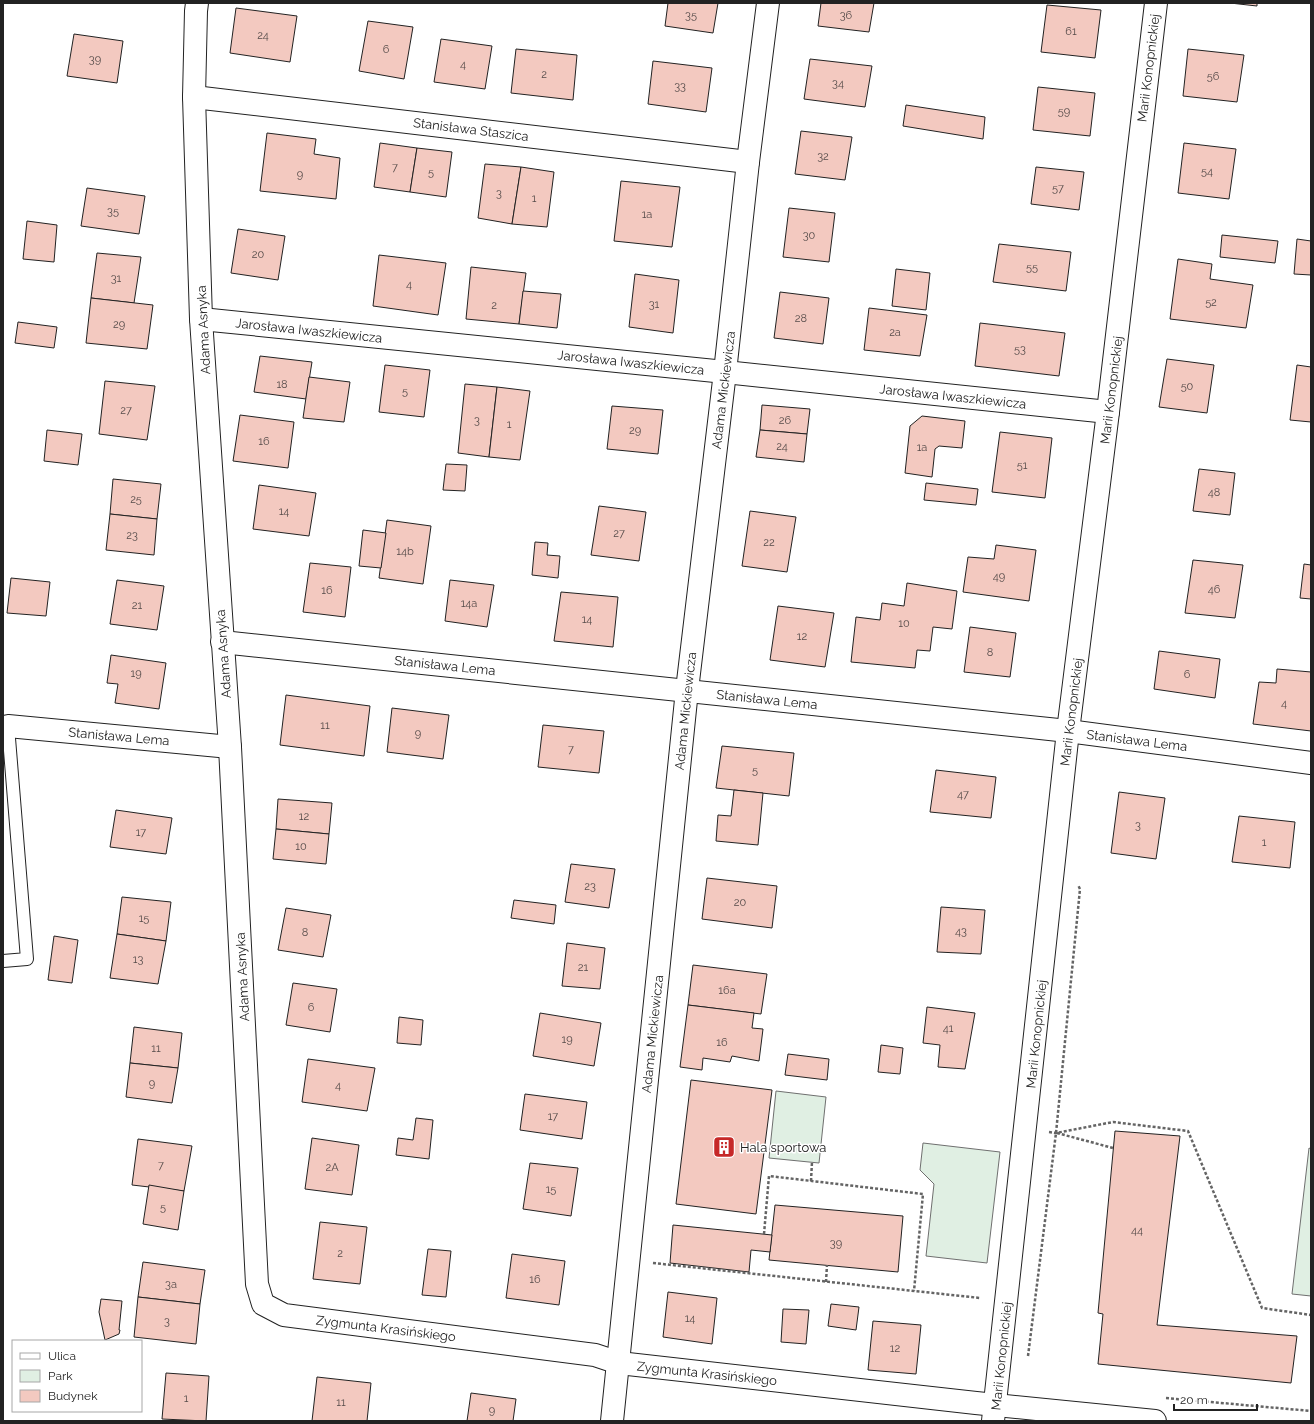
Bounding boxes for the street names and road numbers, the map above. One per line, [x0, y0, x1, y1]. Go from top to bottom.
street label: Marii Konopnickiej [1134, 13, 1163, 123]
street label: Stanisława Staszica [412, 115, 530, 144]
street label: Adama Asnyka [194, 285, 213, 375]
street label: Jarosława Iwaszkiewicza [235, 315, 383, 346]
street label: Adama Mickiewicza [709, 330, 738, 450]
street label: Marii Konopnickiej [1097, 335, 1126, 445]
street label: Jarosława Iwaszkiewicza [557, 347, 705, 378]
street label: Jarosława Iwaszkiewicza [879, 381, 1027, 412]
street label: Adama Asnyka [213, 609, 234, 699]
street label: Adama Mickiewicza [672, 651, 699, 771]
street label: Stanisława Lema [394, 653, 496, 678]
street label: Marii Konopnickiej [1057, 657, 1086, 767]
street label: Stanisława Lema [716, 687, 818, 712]
street label: Stanisława Lema [68, 725, 170, 748]
street label: Stanisława Lema [1086, 727, 1188, 754]
street label: Adama Asnyka [233, 932, 252, 1022]
street label: Adama Mickiewicza [639, 974, 666, 1094]
street label: Marii Konopnickiej [1023, 979, 1050, 1089]
street label: Marii Konopnickiej [988, 1301, 1015, 1411]
street label: Zygmunta Krasińskiego [315, 1312, 457, 1345]
street label: Zygmunta Krasińskiego [636, 1359, 778, 1388]

